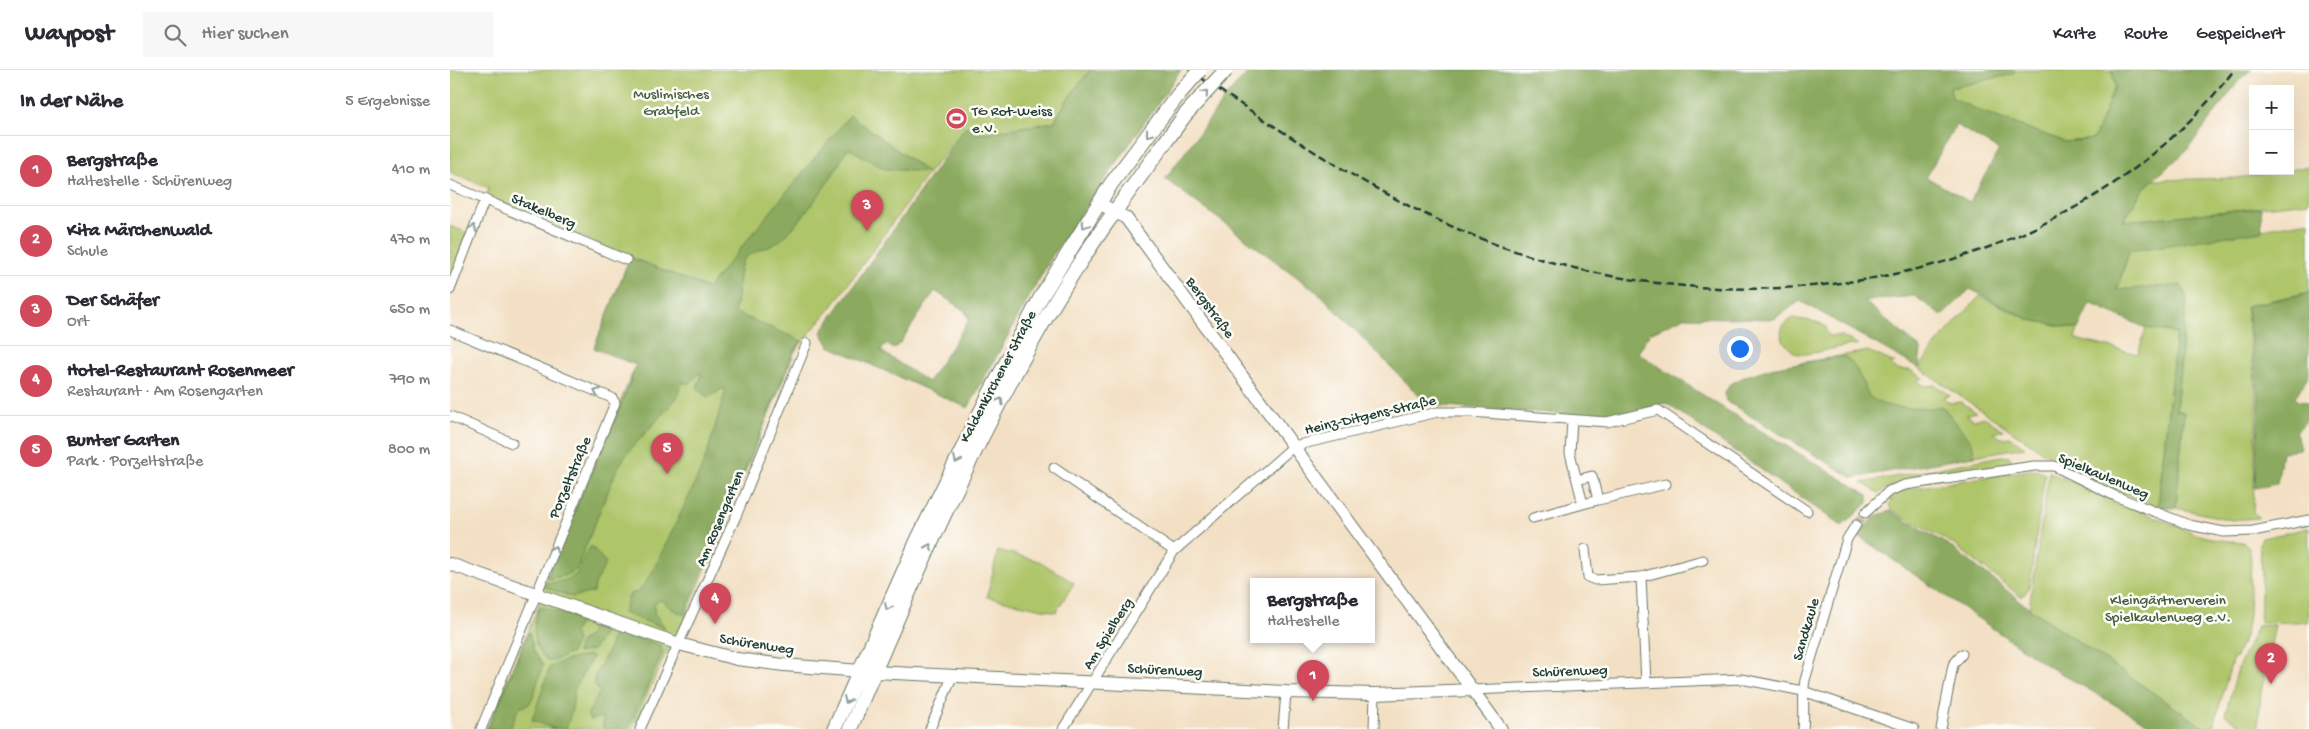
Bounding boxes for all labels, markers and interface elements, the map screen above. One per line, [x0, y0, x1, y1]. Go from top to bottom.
search box [143, 12, 493, 57]
text: Waypost [25, 20, 113, 49]
icon: search [161, 21, 189, 49]
text: Hier suchen [201, 23, 289, 46]
text: Karte [2053, 24, 2096, 45]
text: Route [2124, 24, 2168, 45]
text: Gespeichert [2196, 24, 2284, 45]
map controls [2249, 85, 2294, 175]
button: + [2249, 85, 2294, 130]
park label: Muslimisches Grabfeld [633, 86, 709, 121]
one-way arrow [1200, 89, 1209, 98]
text: In der Nähe [20, 90, 123, 115]
text: 5 Ergebnisse [345, 93, 430, 112]
place label: TG Rot-Weiss e.V. [971, 103, 1053, 138]
sports icon: TG Rot-Weiss e.V. [944, 107, 968, 131]
one-way arrow [1146, 128, 1155, 138]
button: − [2249, 130, 2294, 175]
text: Bergstraße [67, 150, 157, 173]
text: 1 [33, 161, 39, 180]
text: 410 m [392, 161, 430, 180]
text: Haltestelle · Schürenweg [67, 173, 232, 192]
street label: Stakelberg [508, 190, 578, 234]
pin: 3 [851, 190, 883, 231]
text: Kita Märchenwald [67, 220, 211, 243]
one-way arrow [1081, 220, 1091, 229]
one-way arrow [467, 224, 478, 233]
text: 2 [32, 231, 40, 250]
text: 470 m [390, 231, 430, 250]
text: Schule [67, 243, 108, 262]
street label: Bergstraße [1181, 273, 1238, 343]
text: Der Schäfer [67, 290, 159, 313]
text: 3 [32, 301, 40, 320]
text: 650 m [389, 301, 430, 320]
street label: Kaldenkirchener Straße [956, 308, 1041, 446]
text: Ort [67, 313, 89, 332]
your location [1727, 336, 1753, 362]
text: Hotel-Restaurant Rosenmeer [67, 360, 293, 383]
text: 4 [32, 371, 40, 390]
text: 790 m [389, 371, 430, 390]
text: Restaurant · Am Rosengarten [67, 383, 263, 402]
one-way arrow [594, 387, 602, 397]
street label: Heinz-Ditgens-Straße [1303, 392, 1438, 440]
one-way arrow [994, 398, 1004, 407]
text: Bunter Garten [67, 430, 179, 453]
pin: 5 [651, 433, 683, 474]
street label: Porzeltstraße [545, 434, 596, 522]
text: 5 [32, 441, 40, 460]
text: 800 m [388, 441, 430, 460]
street label: Spielkaulenweg [2055, 450, 2151, 504]
text: Park · Porzeltstraße [67, 453, 203, 472]
one-way arrow [953, 455, 963, 464]
street label: Am Rosengarten [693, 468, 749, 569]
one-way arrow [923, 543, 934, 552]
one-way arrow [548, 545, 558, 554]
popup [1250, 578, 1375, 643]
pin: 4 [699, 583, 731, 624]
text: Bergstraße [1267, 590, 1358, 613]
park label: Kleingärtnerverein Spielkaulenweg e.V. [2105, 592, 2231, 627]
street label: Am Spielberg [1080, 595, 1138, 673]
street label: Sandkaule [1789, 596, 1825, 663]
one-way arrow [884, 602, 894, 611]
text: Haltestelle [1267, 613, 1340, 632]
street label: Schürenweg [718, 630, 795, 660]
pin: 2 [2255, 643, 2287, 684]
street label: Schürenweg [1127, 660, 1203, 682]
pin: 1 [1297, 660, 1329, 701]
street label: Schürenweg [1532, 662, 1608, 682]
one-way arrow [843, 695, 853, 703]

